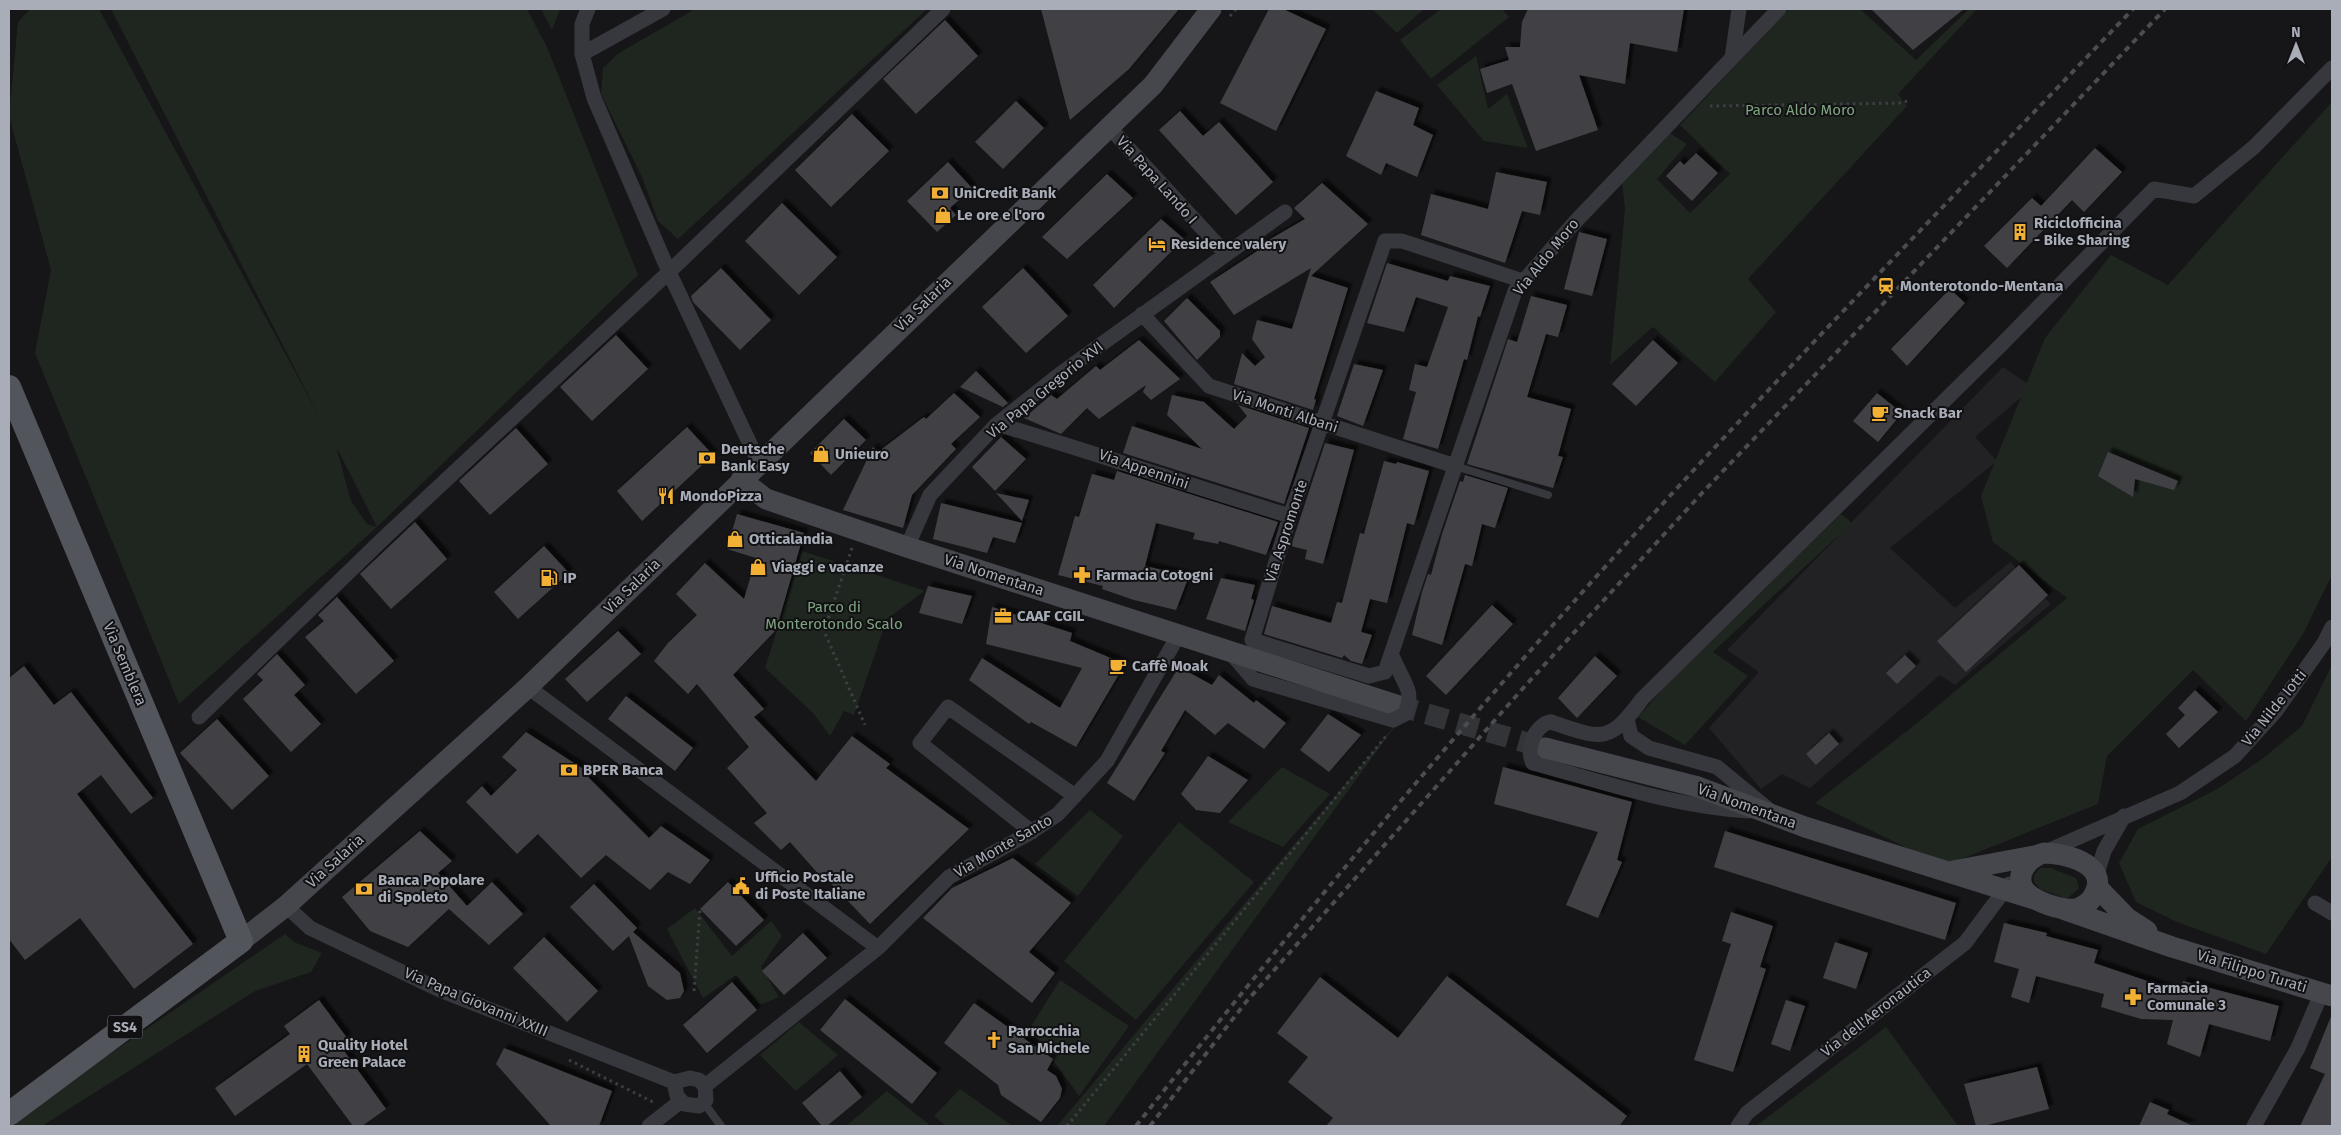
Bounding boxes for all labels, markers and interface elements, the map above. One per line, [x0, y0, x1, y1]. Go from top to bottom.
north arrow [2271, 20, 2321, 70]
text: N [2291, 24, 2301, 41]
park label: Parco Aldo Moro [1745, 101, 1855, 119]
street label: Via Papa Lando I [1113, 132, 1201, 228]
bank icon: UniCredit Bank [930, 183, 950, 203]
place label: UniCredit Bank [954, 184, 1057, 202]
shop icon: Le ore e l'oro [933, 205, 953, 225]
place label: Le ore e l'oro [957, 206, 1045, 224]
place label: Riciclofficina - Bike Sharing [2034, 214, 2130, 249]
street label: Via Aldo Moro [1509, 215, 1583, 299]
building icon: Riciclofficina - Bike Sharing [2010, 222, 2030, 242]
hotel icon: Residence valery [1147, 234, 1167, 254]
place label: Residence valery [1171, 235, 1287, 253]
street label: Via Salaria [891, 273, 955, 335]
station icon: Monterotondo-Mentana [1876, 276, 1896, 296]
place label: Monterotondo-Mentana [1900, 277, 2064, 295]
street label: Via Papa Gregorio XVI [983, 338, 1107, 442]
street label: Via Monti Albani [1230, 385, 1340, 437]
cafe icon: Snack Bar [1870, 403, 1890, 423]
place label: Snack Bar [1894, 404, 1963, 422]
place label: Deutsche Bank Easy [721, 440, 790, 475]
shop icon: Unieuro [811, 444, 831, 464]
place label: Unieuro [835, 445, 889, 463]
street label: Via Appennini [1097, 445, 1191, 493]
bank icon: Deutsche Bank Easy [697, 448, 717, 468]
street label: Via Aspromonte [1261, 477, 1311, 585]
restaurant icon: MondoPizza [656, 486, 676, 506]
place label: MondoPizza [680, 487, 762, 505]
shop icon: Otticalandia [725, 529, 745, 549]
place label: Otticalandia [749, 530, 833, 548]
street label: Via Nomentana [942, 550, 1046, 600]
street label: Via Salaria [600, 555, 664, 617]
shop icon: Viaggi e vacanze [748, 557, 768, 577]
place label: Viaggi e vacanze [771, 558, 884, 576]
pharmacy icon: Farmacia Cotogni [1072, 565, 1092, 585]
place label: Farmacia Cotogni [1096, 566, 1213, 584]
fuel station icon: IP [539, 568, 559, 588]
place label: IP [563, 569, 576, 587]
park label: Parco di Monterotondo Scalo [765, 598, 903, 633]
office icon: CAAF CGIL [993, 606, 1013, 626]
place label: CAAF CGIL [1017, 607, 1085, 625]
street label: Via Semblera [99, 620, 151, 708]
cafe icon: Caffè Moak [1108, 656, 1128, 676]
place label: Caffè Moak [1132, 657, 1209, 675]
street label: Via Nilde Iotti [2238, 666, 2310, 750]
bank icon: BPER Banca [559, 760, 579, 780]
place label: BPER Banca [583, 761, 663, 779]
street label: Via Nomentana [1695, 780, 1799, 832]
street label: Via Monte Santo [951, 811, 1055, 881]
street label: Via Salaria [302, 830, 368, 892]
place label: Ufficio Postale di Poste Italiane [755, 868, 866, 903]
place label: Banca Popolare di Spoleto [378, 871, 484, 906]
public building icon: Ufficio Postale di Poste Italiane [731, 876, 751, 896]
bank icon: Banca Popolare di Spoleto [354, 879, 374, 899]
street label: Via Filippo Turati [2195, 946, 2309, 996]
street label: Via dell'Aeronautica [1817, 963, 1935, 1061]
street label: Via Papa Giovanni XXIII [401, 964, 551, 1040]
place label: Farmacia Comunale 3 [2147, 979, 2226, 1014]
pharmacy icon: Farmacia Comunale 3 [2123, 987, 2143, 1007]
road number: SS4 [108, 1016, 142, 1038]
place label: Parrocchia San Michele [1008, 1022, 1090, 1057]
church icon: Parrocchia San Michele [984, 1030, 1004, 1050]
place label: Quality Hotel Green Palace [318, 1036, 408, 1071]
building icon: Quality Hotel Green Palace [294, 1044, 314, 1064]

